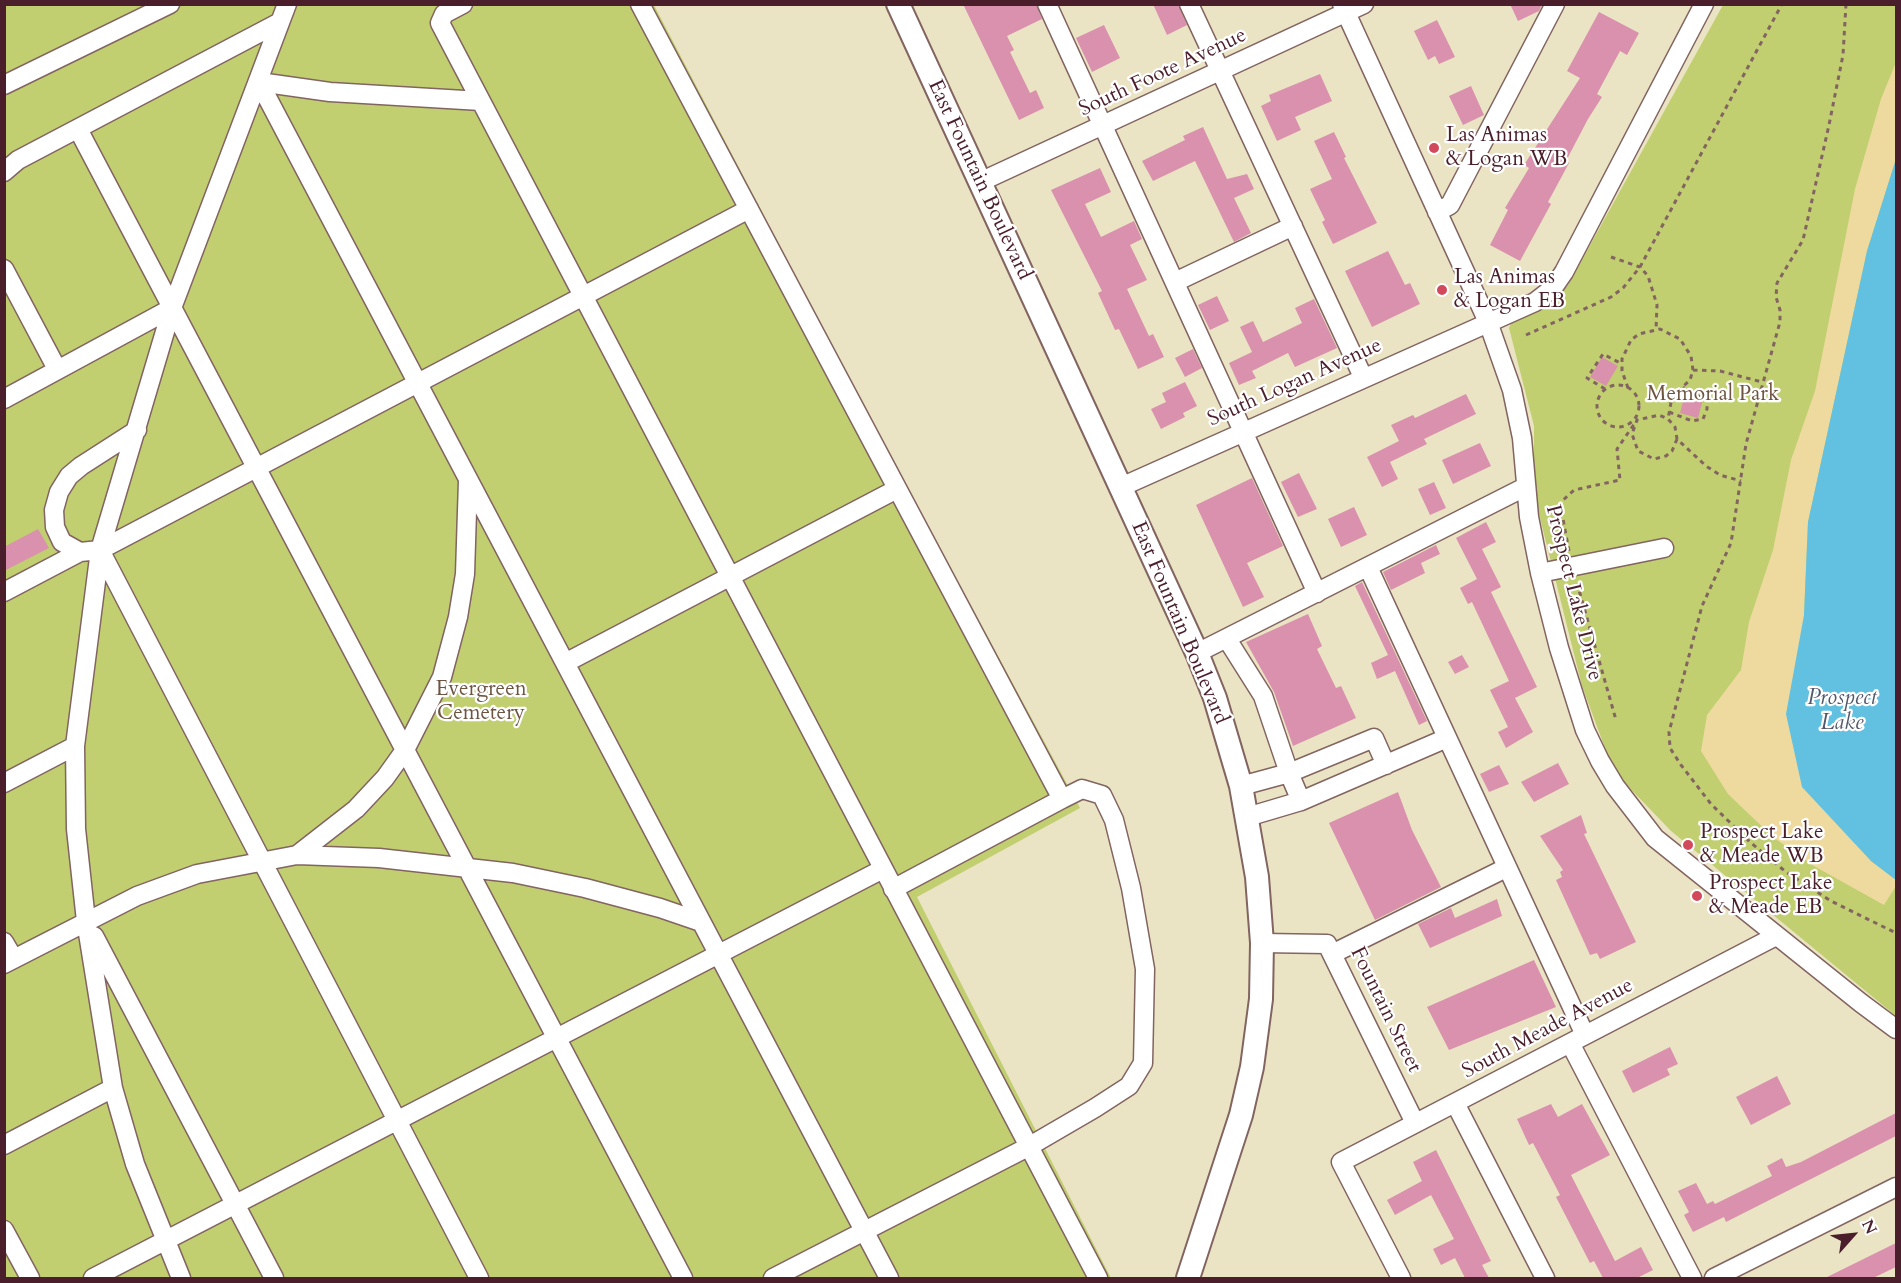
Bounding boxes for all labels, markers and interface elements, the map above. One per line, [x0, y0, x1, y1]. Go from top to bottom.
street label: South Foote Avenue [1075, 23, 1251, 123]
street label: East Fountain Boulevard [922, 76, 1036, 284]
place label: Las Animas & Logan WB [1446, 123, 1567, 173]
marker: Las Animas & Logan WB [1427, 141, 1441, 155]
place label: Las Animas & Logan EB [1454, 265, 1565, 315]
marker: Las Animas & Logan EB [1435, 283, 1449, 297]
street label: South Logan Avenue [1204, 333, 1386, 433]
park label: Memorial Park [1647, 382, 1779, 408]
street label: Prospect Lake Drive [1539, 503, 1607, 683]
street label: East Fountain Boulevard [1125, 518, 1233, 728]
park label: Evergreen Cemetery [435, 677, 527, 727]
water label: Prospect Lake [1807, 686, 1877, 738]
place label: Prospect Lake & Meade WB [1700, 820, 1824, 870]
marker: Prospect Lake & Meade WB [1681, 838, 1695, 852]
place label: Prospect Lake & Meade EB [1709, 871, 1833, 921]
marker: Prospect Lake & Meade EB [1690, 889, 1704, 903]
street label: Fountain Street [1344, 943, 1426, 1077]
street label: South Meade Avenue [1458, 973, 1638, 1085]
north arrow [1823, 1205, 1883, 1265]
text: N [1856, 1216, 1882, 1238]

